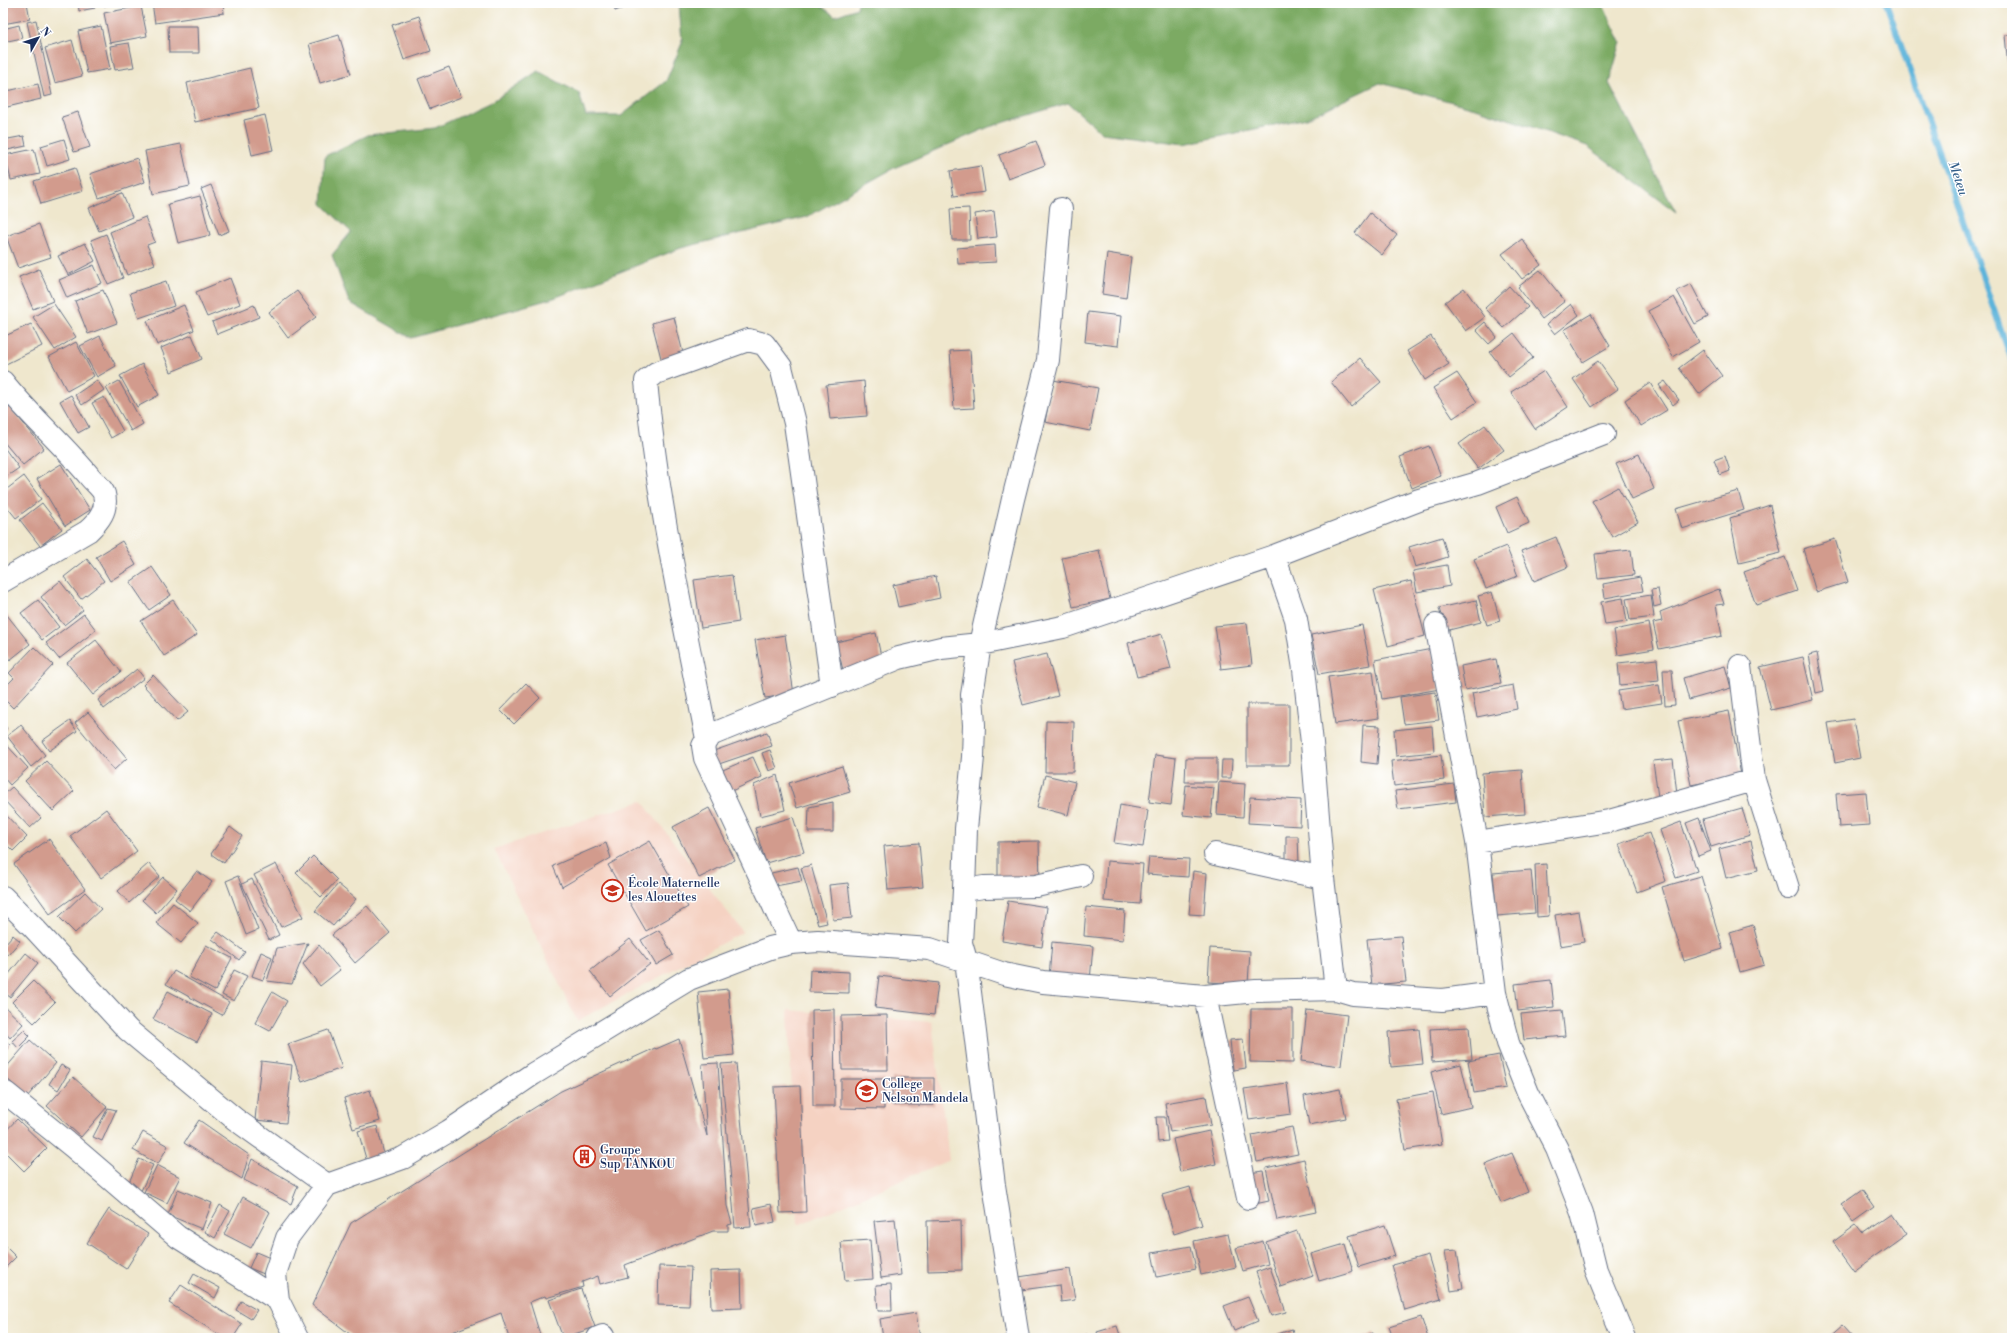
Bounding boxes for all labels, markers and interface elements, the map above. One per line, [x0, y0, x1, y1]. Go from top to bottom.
north arrow [18, 18, 58, 58]
text: N [37, 25, 53, 40]
water label: Meteu [1945, 159, 1972, 198]
place label: École Maternelle les Alouettes [628, 874, 720, 905]
school or university icon: École Maternelle les Alouettes [600, 877, 626, 903]
place label: College Nelson Mandela [882, 1077, 969, 1106]
school or university icon: College Nelson Mandela [853, 1078, 879, 1104]
place label: Groupe Sup TANKOU [600, 1143, 675, 1172]
building icon: Groupe Sup TANKOU [571, 1144, 597, 1170]

